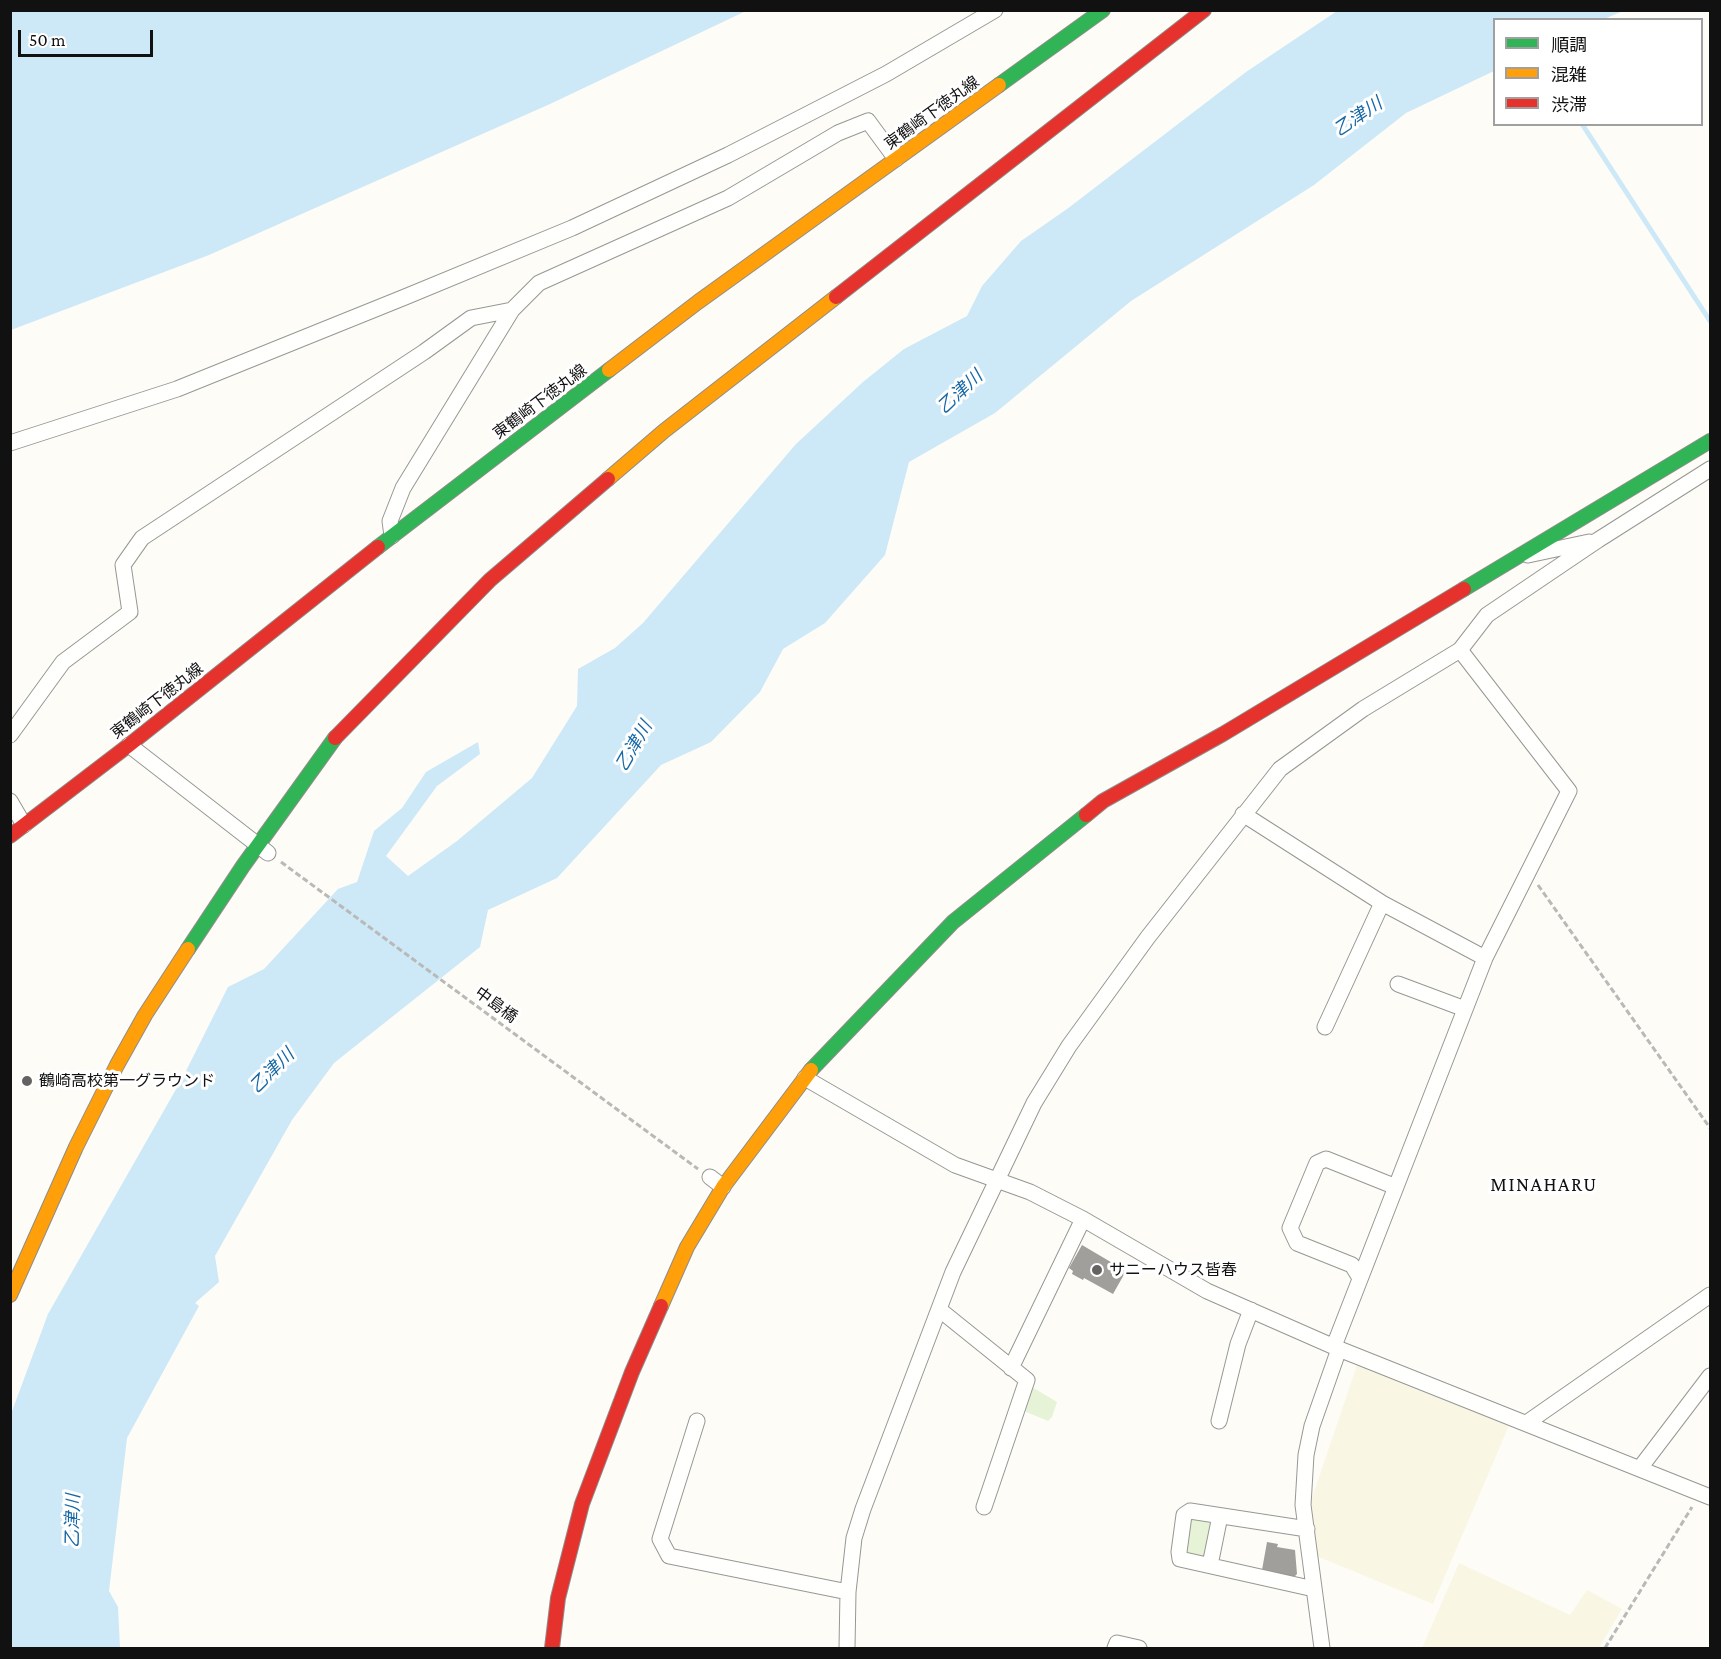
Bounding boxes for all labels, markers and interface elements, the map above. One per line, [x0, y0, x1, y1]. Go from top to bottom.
scale bar [21, 18, 156, 56]
legend [1493, 18, 1703, 126]
text: 50 m [29, 30, 66, 50]
text: 順調 [1551, 35, 1587, 55]
text: 混雑 [1551, 65, 1587, 85]
street label: 東鶴崎下徳丸線 [881, 72, 983, 154]
water label: 乙津川 [1330, 93, 1386, 141]
text: 渋滞 [1551, 95, 1587, 115]
street label: 東鶴崎下徳丸線 [489, 361, 591, 443]
water label: 乙津川 [933, 366, 987, 418]
street label: 東鶴崎下徳丸線 [107, 659, 207, 743]
water label: 乙津川 [611, 717, 657, 775]
street label: 中島橋 [471, 983, 521, 1027]
water label: 乙津川 [245, 1044, 299, 1098]
place label: 鶴崎高校第一グラウンド [39, 1071, 215, 1091]
marker: 鶴崎高校第一グラウンド [20, 1074, 34, 1088]
district label: MINAHARU [1490, 1173, 1598, 1197]
place label: サニーハウス皆春 [1109, 1260, 1237, 1280]
marker: サニーハウス皆春 [1090, 1263, 1104, 1277]
water label: 乙津川 [62, 1494, 84, 1548]

